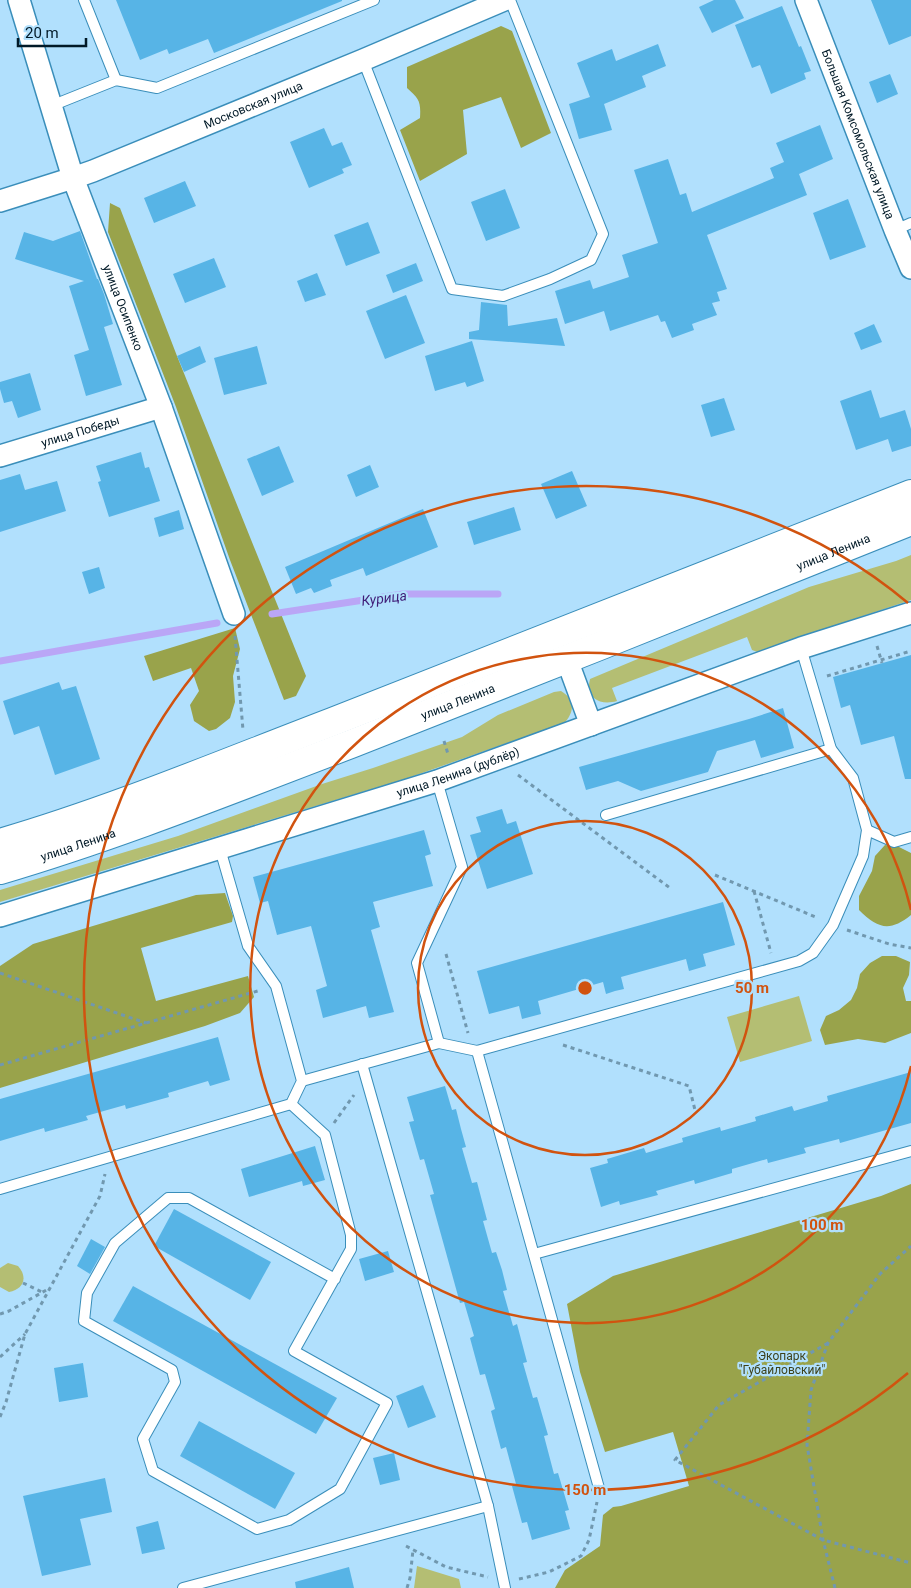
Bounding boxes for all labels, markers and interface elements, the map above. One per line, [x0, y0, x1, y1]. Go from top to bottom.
scale bar [18, 15, 85, 47]
text: 20 m [25, 24, 59, 42]
street label: Большая Комсомольская улица [819, 47, 897, 221]
street label: Московская улица [202, 79, 305, 132]
street label: улица Осипенко [100, 263, 146, 353]
street label: улица Победы [40, 413, 121, 450]
street label: улица Ленина [795, 531, 872, 573]
water label: Курица [360, 587, 408, 609]
street label: улица Ленина [419, 681, 497, 723]
street label: улица Ленина (дублёр) [395, 745, 521, 800]
street label: улица Ленина [39, 826, 117, 864]
centre of rings [576, 979, 594, 997]
text: 50 m [735, 979, 769, 997]
text: 100 m [801, 1216, 843, 1234]
park label: Экопарк "Губайловский" [739, 1349, 825, 1377]
text: 150 m [564, 1481, 606, 1499]

